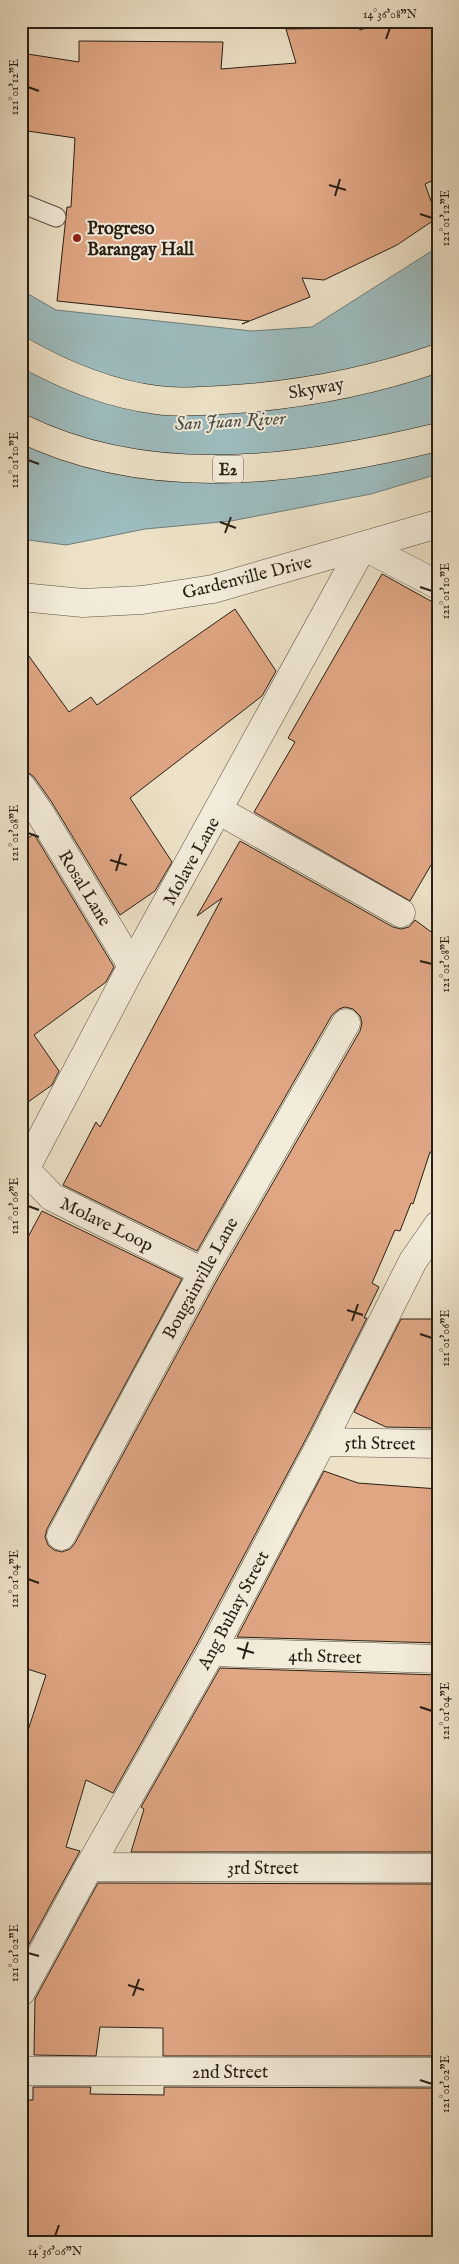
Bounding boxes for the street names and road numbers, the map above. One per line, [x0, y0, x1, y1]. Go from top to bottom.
street label: Skyway [287, 373, 346, 406]
road number: E2 [213, 456, 243, 482]
street label: Gardenville Drive [180, 551, 314, 606]
street label: Molave Lane [159, 814, 226, 910]
street label: Rosal Lane [52, 847, 115, 931]
street label: Molave Loop [56, 1193, 157, 1258]
street label: Bougainville Lane [158, 1214, 244, 1344]
street label: 5th Street [344, 1432, 416, 1457]
street label: Ang Buhay Street [193, 1547, 275, 1675]
street label: 4th Street [288, 1645, 362, 1670]
street label: 3rd Street [227, 1858, 299, 1881]
street label: 2nd Street [192, 2062, 268, 2085]

